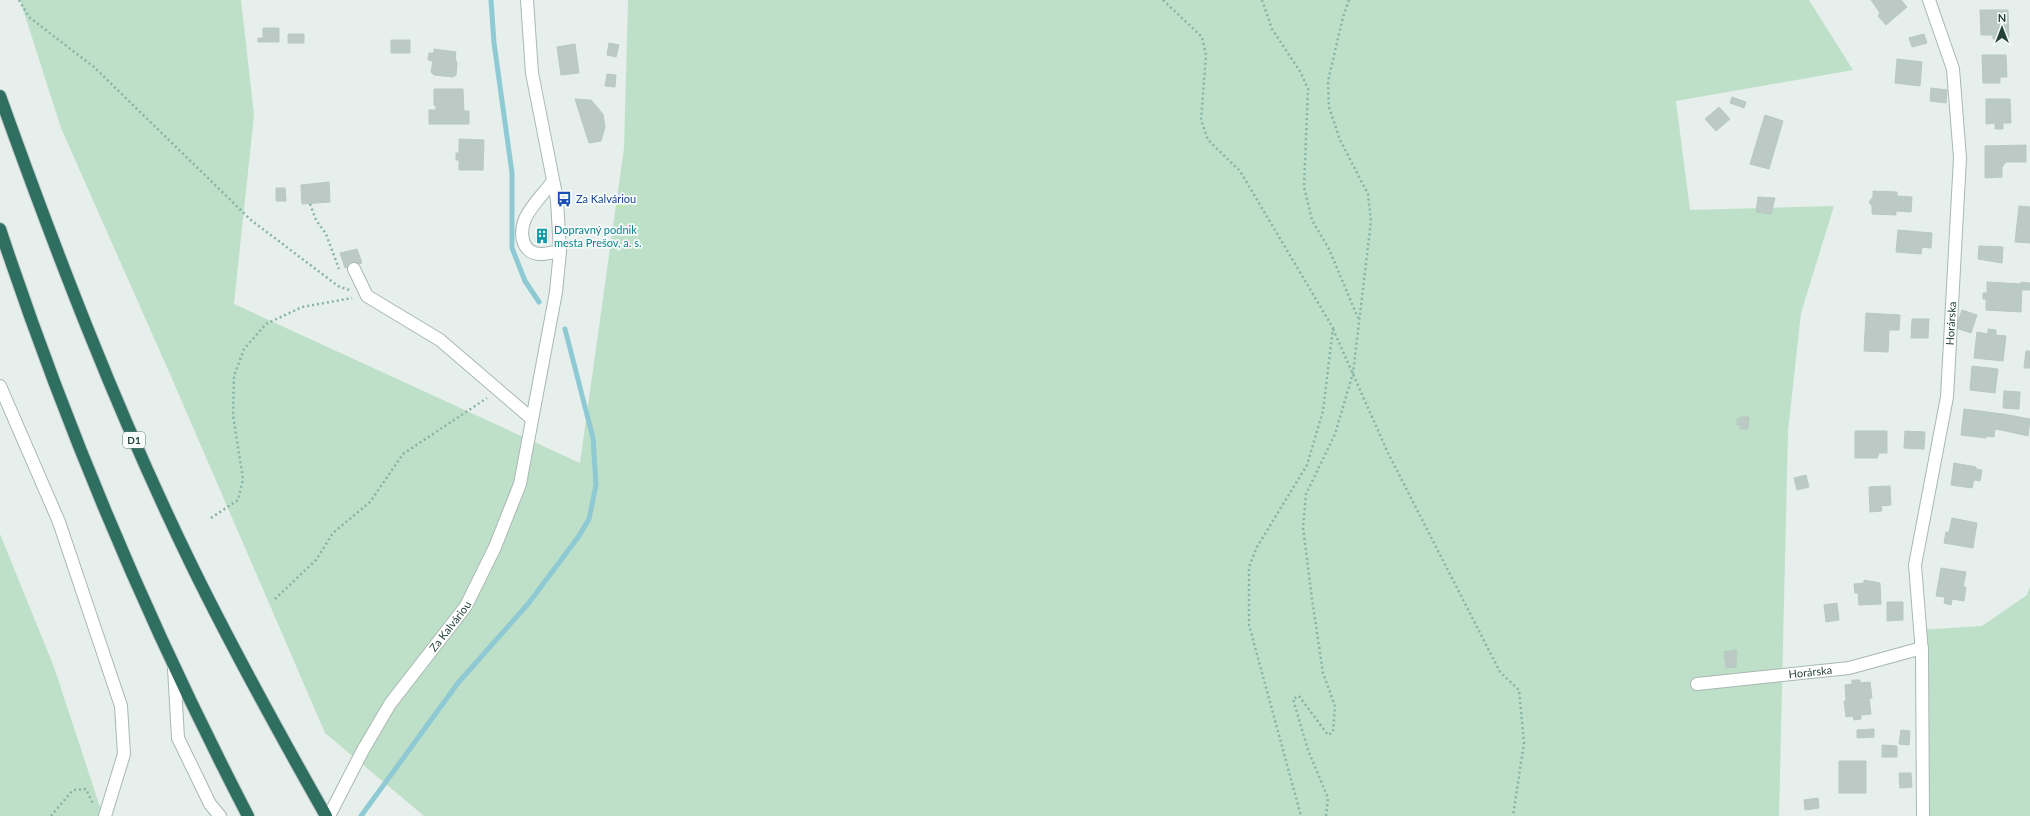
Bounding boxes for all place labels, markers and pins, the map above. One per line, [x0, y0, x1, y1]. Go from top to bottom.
bus stop icon: Za Kalváriou [555, 190, 573, 208]
place label: Za Kalváriou [576, 192, 636, 205]
place label: Dopravný podnik mesta Prešov, a. s. [554, 223, 642, 249]
building icon: Dopravný podnik mesta Prešov, a. s. [533, 227, 551, 245]

